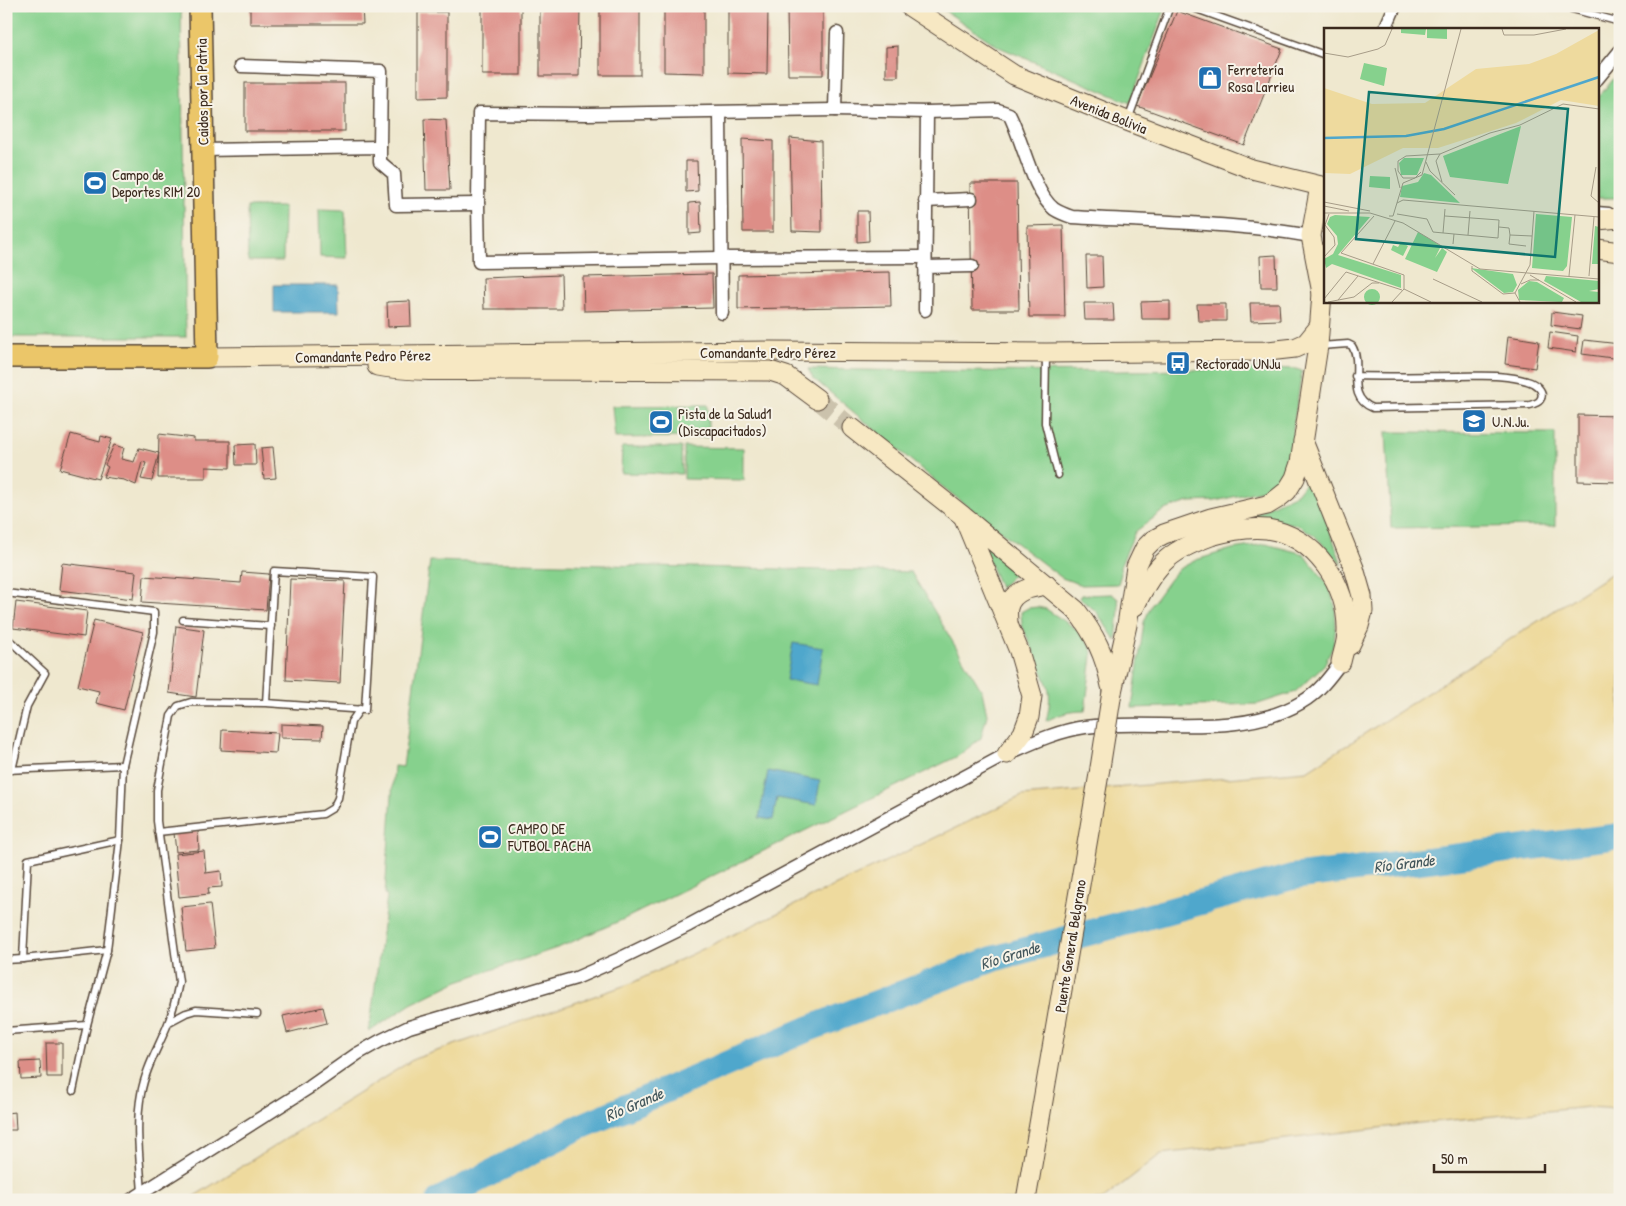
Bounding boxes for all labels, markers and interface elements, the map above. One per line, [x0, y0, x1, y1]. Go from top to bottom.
inset map [1324, 28, 1598, 302]
street label: Caidos por la Patria [191, 38, 213, 146]
place label: Ferretería Rosa Larrieu [1227, 59, 1294, 97]
shop icon: Ferretería Rosa Larrieu [1197, 65, 1223, 91]
street label: Avenida Bolivia [1068, 89, 1151, 139]
place label: Campo de Deportes RIM 20 [112, 164, 200, 202]
sports icon: Campo de Deportes RIM 20 [82, 170, 108, 196]
street label: Comandante Pedro Pérez [700, 342, 837, 363]
street label: Comandante Pedro Pérez [295, 344, 432, 368]
bus stop icon: Rectorado UNJu [1165, 350, 1191, 376]
place label: Rectorado UNJu [1196, 353, 1281, 374]
place label: Pista de la Salud1 (Discapacitados) [678, 403, 771, 441]
school or university icon: U.N.Ju. [1461, 408, 1487, 434]
sports icon: Pista de la Salud1 (Discapacitados) [648, 409, 674, 435]
place label: U.N.Ju. [1492, 411, 1529, 432]
place label: CAMPO DE FUTBOL PACHA [507, 818, 592, 856]
sports icon: CAMPO DE FUTBOL PACHA [477, 824, 503, 850]
water label: Río Grande [1372, 848, 1436, 878]
street label: Puente General Belgrano [1049, 878, 1091, 1014]
water label: Río Grande [978, 935, 1043, 974]
water label: Río Grande [602, 1082, 667, 1126]
scale bar [1434, 1141, 1545, 1173]
text: 50 m [1441, 1148, 1468, 1169]

